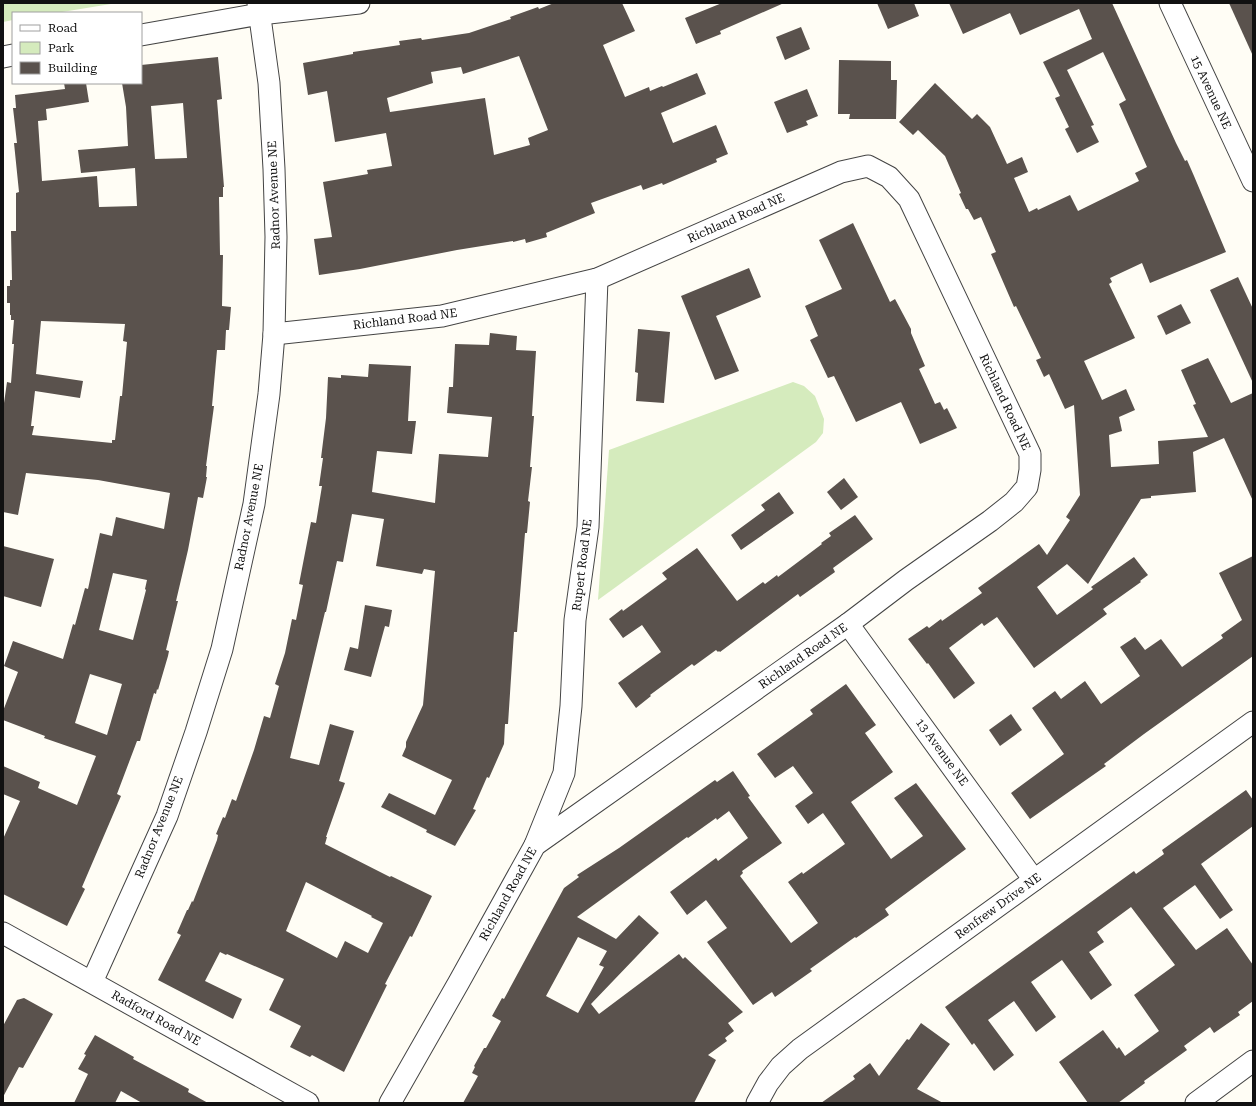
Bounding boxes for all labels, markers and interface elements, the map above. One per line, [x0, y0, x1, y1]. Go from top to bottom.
legend [12, 12, 142, 84]
text: Road [48, 21, 78, 35]
text: Park [48, 41, 75, 55]
street label: 15 Avenue NE [1188, 53, 1234, 131]
text: Building [48, 61, 97, 75]
street label: Radnor Avenue NE [265, 140, 283, 250]
street label: Richland Road NE [685, 190, 787, 246]
street label: Richland Road NE [352, 306, 458, 332]
street label: Richland Road NE [976, 351, 1034, 453]
street label: Radnor Avenue NE [232, 462, 266, 572]
street label: Rupert Road NE [569, 518, 595, 612]
street label: Richland Road NE [756, 620, 850, 692]
street label: 13 Avenue NE [913, 716, 971, 788]
street label: Radnor Avenue NE [132, 774, 186, 880]
street label: Richland Road NE [476, 845, 540, 943]
street label: Renfrew Drive NE [952, 870, 1044, 942]
street label: Radford Road NE [109, 988, 203, 1048]

